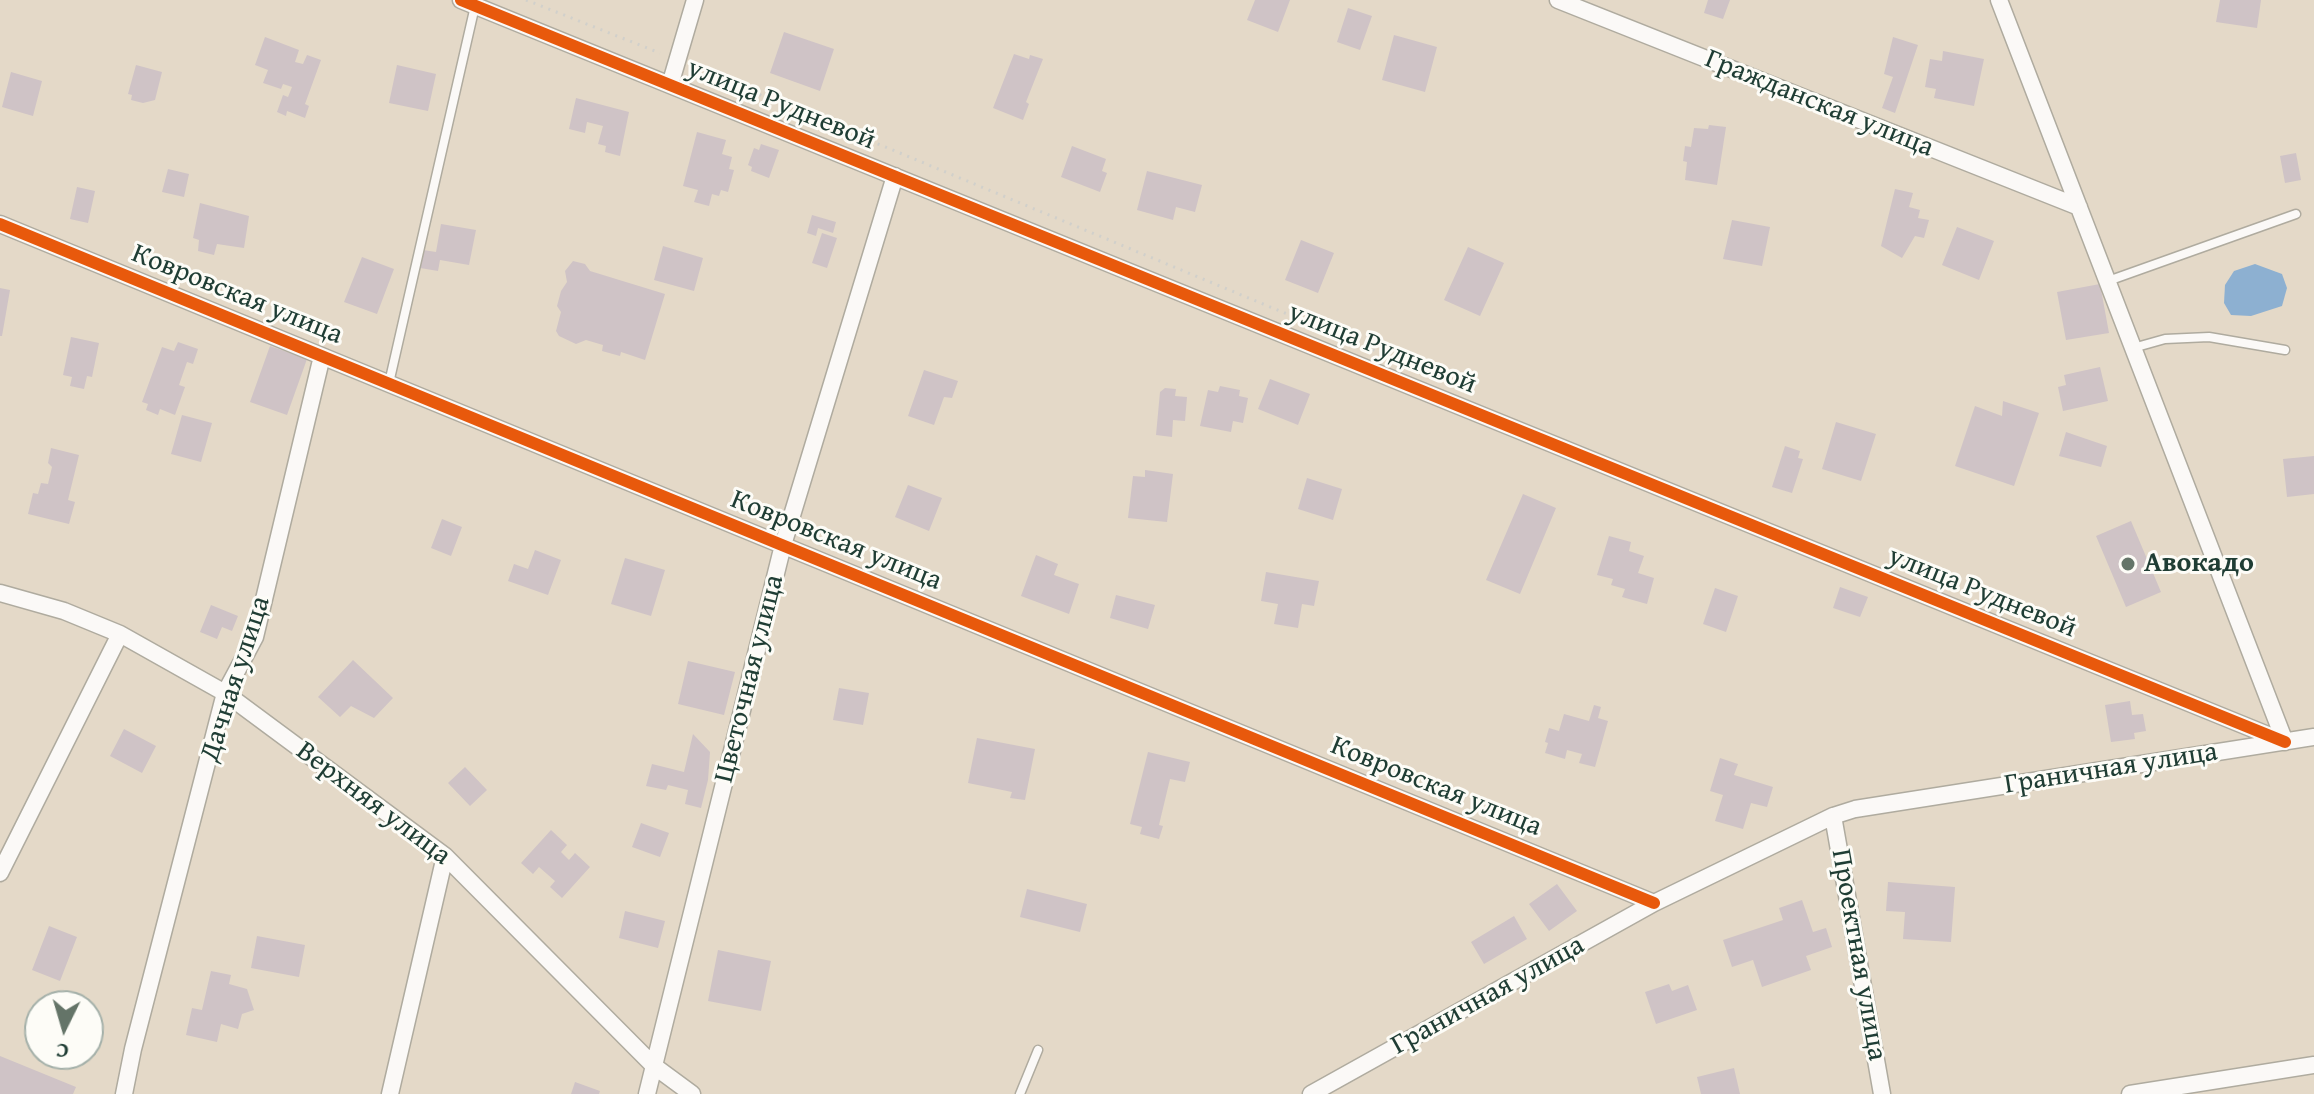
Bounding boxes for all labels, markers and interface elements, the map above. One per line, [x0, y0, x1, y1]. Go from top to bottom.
street label: Гражданская улица [1700, 43, 1938, 165]
street label: улица Рудневой [682, 52, 880, 158]
street label: Ковровская улица [127, 237, 347, 353]
street label: улица Рудневой [1283, 296, 1481, 402]
street label: Ковровская улица [726, 483, 946, 599]
street label: улица Рудневой [1883, 540, 2081, 646]
place label: Авокадо [2144, 547, 2254, 581]
marker: Авокадо [2119, 555, 2137, 573]
street label: Цветочная улица [708, 572, 792, 786]
street label: Дачная улица [193, 592, 279, 766]
street label: Ковровская улица [1326, 729, 1546, 845]
street label: Верхняя улица [289, 735, 457, 873]
street label: Граничная улица [2002, 736, 2220, 802]
street label: Проектная улица [1823, 847, 1893, 1063]
street label: Граничная улица [1386, 929, 1590, 1063]
north arrow [24, 990, 104, 1070]
text: С [54, 1035, 70, 1068]

